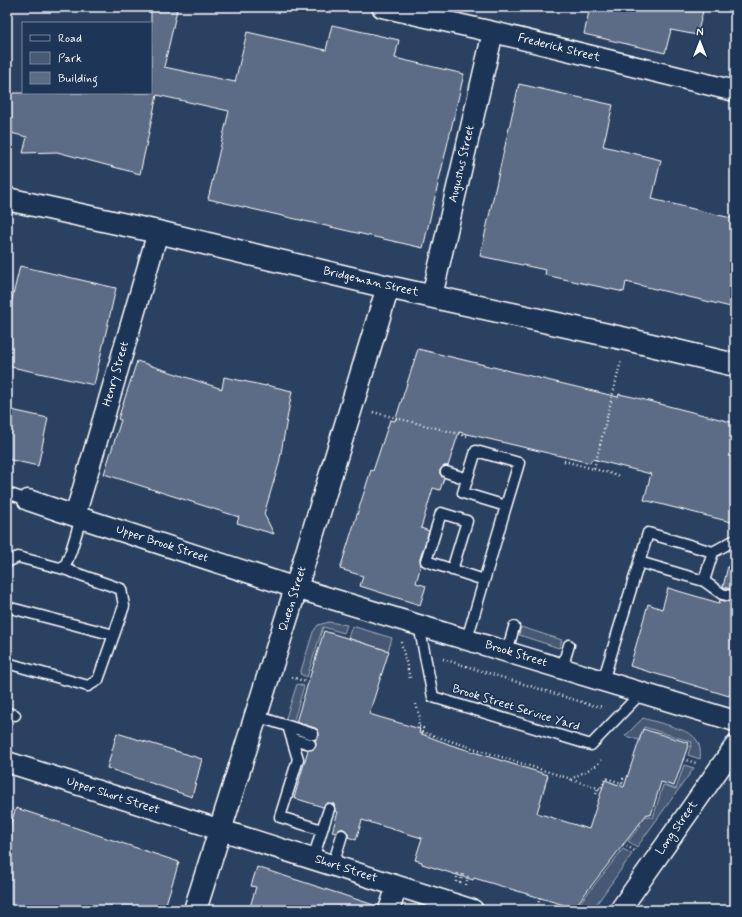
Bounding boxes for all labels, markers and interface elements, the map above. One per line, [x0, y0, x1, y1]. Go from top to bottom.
legend [22, 22, 152, 94]
north arrow [680, 22, 720, 62]
text: N [696, 26, 704, 40]
street label: Frederick Street [516, 30, 602, 66]
text: Road [58, 31, 82, 47]
text: Park [58, 51, 82, 67]
text: Building [58, 71, 98, 88]
street label: Augustus Street [445, 123, 479, 204]
street label: Bridgeman Street [322, 263, 420, 301]
street label: Henry Street [99, 339, 133, 408]
street label: Upper Brook Street [114, 522, 211, 567]
street label: Queen Street [276, 564, 311, 633]
street label: Brook Street [483, 637, 549, 671]
street label: Brook Street Service Yard [450, 681, 582, 735]
street label: Upper Short Street [64, 773, 162, 819]
street label: Long Street [652, 798, 702, 858]
street label: Short Street [313, 851, 380, 887]

